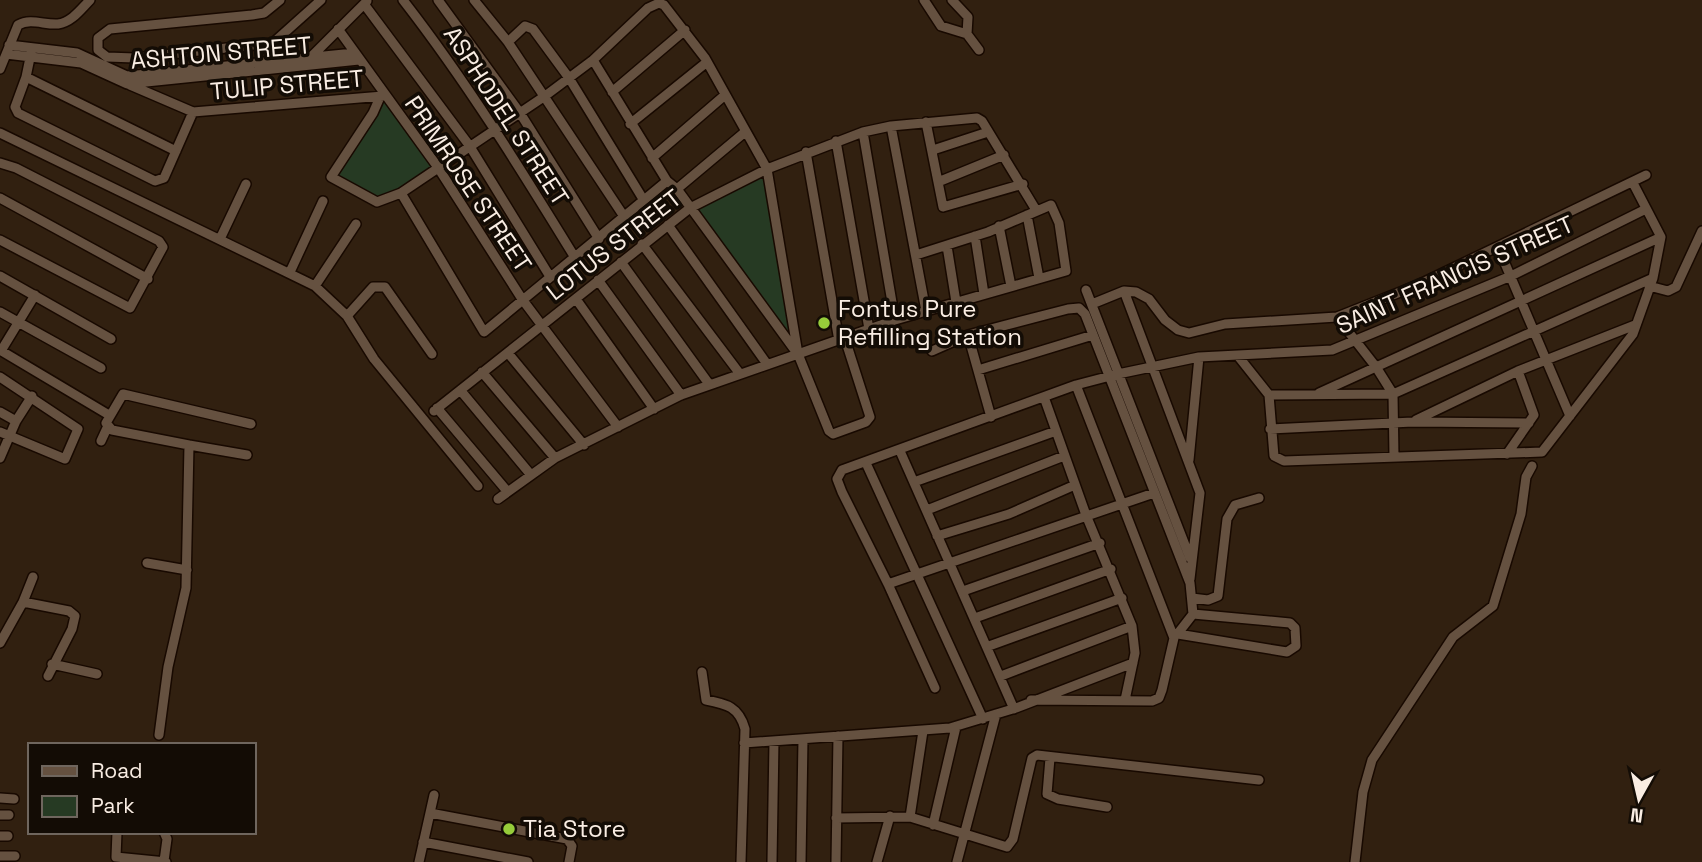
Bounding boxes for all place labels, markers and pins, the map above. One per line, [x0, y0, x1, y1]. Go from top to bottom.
place label: Fontus Pure Refilling Station [838, 293, 1022, 352]
marker: Fontus Pure Refilling Station [816, 315, 832, 331]
place label: Tia Store [523, 813, 626, 844]
marker: Tia Store [501, 821, 517, 837]

